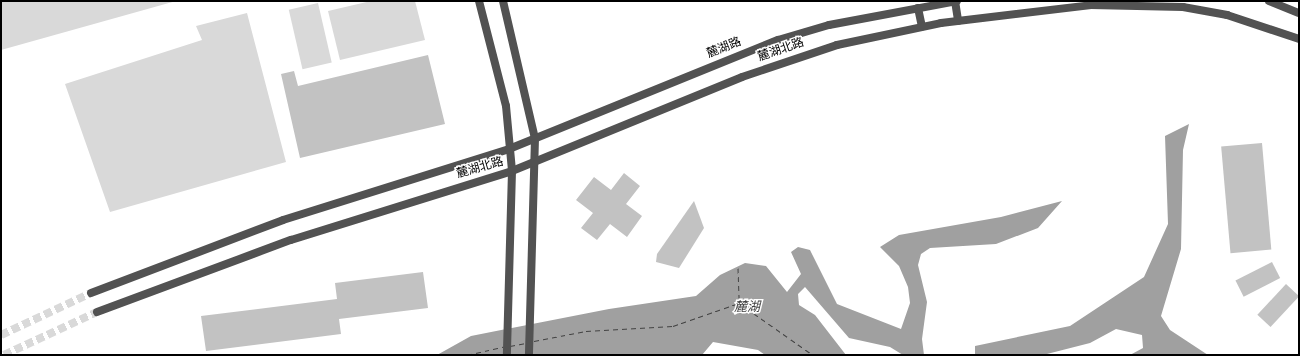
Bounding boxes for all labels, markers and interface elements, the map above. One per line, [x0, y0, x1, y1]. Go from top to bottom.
street label: 麓湖路 [705, 35, 743, 61]
street label: 麓湖北路 [756, 35, 806, 65]
street label: 麓湖北路 [455, 154, 505, 182]
water label: 麓湖 [734, 299, 760, 315]

